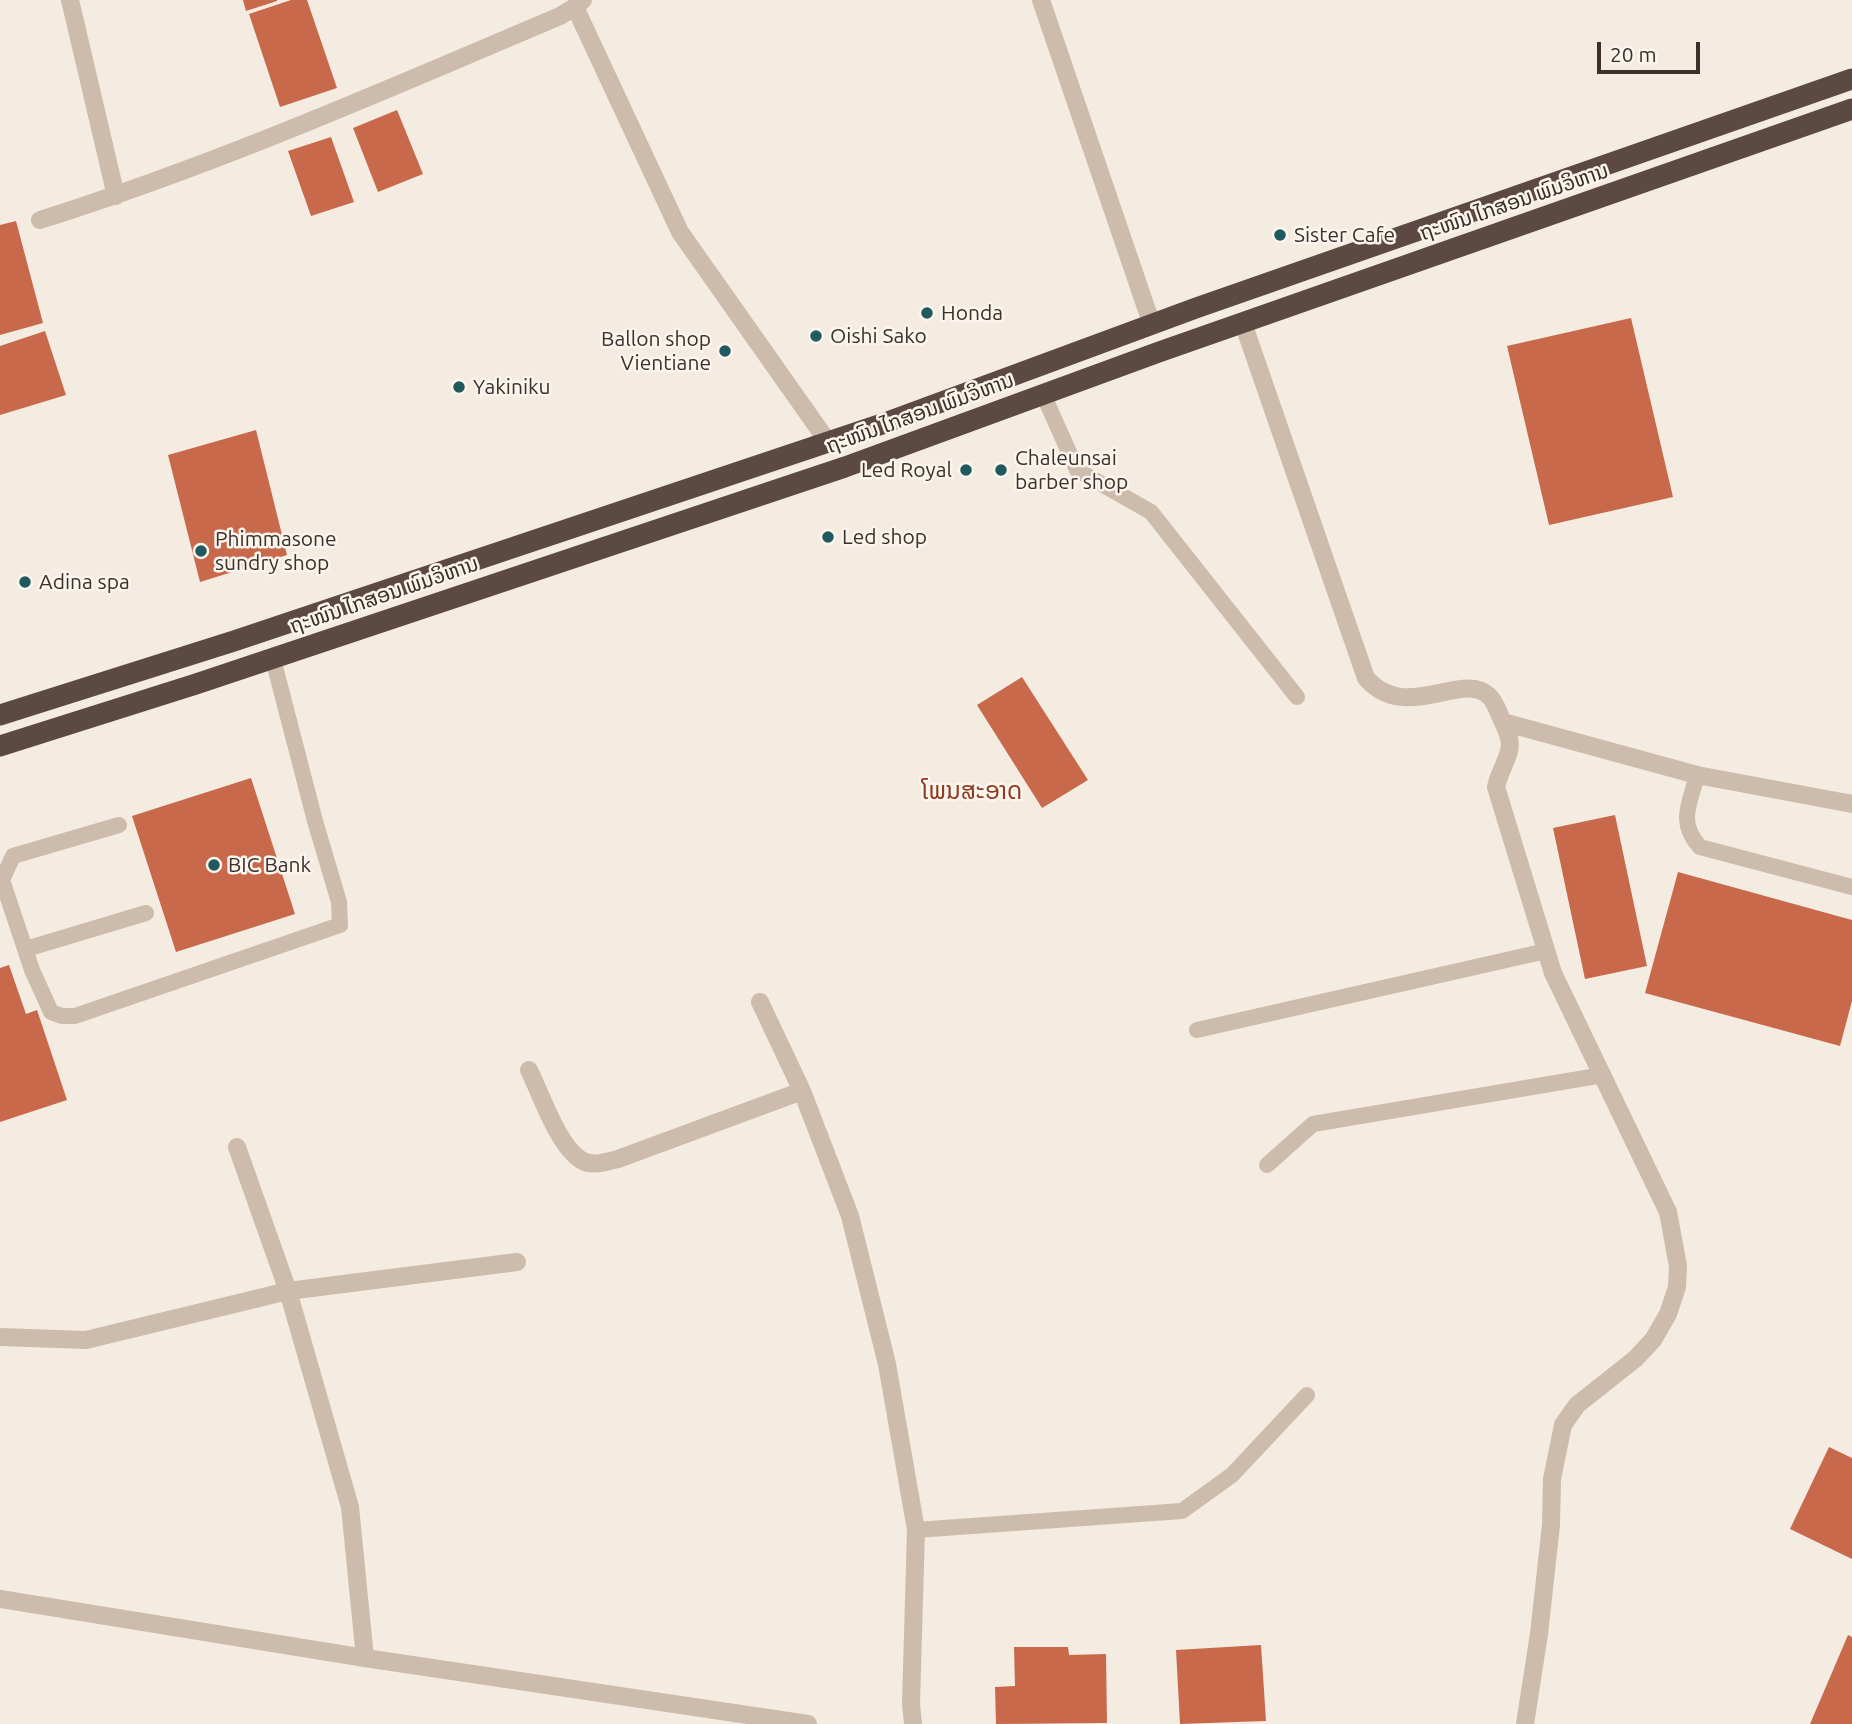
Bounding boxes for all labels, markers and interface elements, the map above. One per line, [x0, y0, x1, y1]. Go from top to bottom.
scale bar [1600, 28, 1703, 72]
text: 20 m [1610, 42, 1657, 66]
street label: ຖະໜົນ ໄກສອນ ພົມວິຫານ [1416, 158, 1612, 246]
place label: Sister Cafe [1294, 222, 1395, 248]
marker: Sister Cafe [1272, 227, 1288, 243]
place label: Honda [941, 300, 1003, 326]
marker: Honda [919, 305, 935, 321]
place label: Oishi Sako [830, 323, 927, 349]
place label: Ballon shop Vientiane [601, 326, 711, 376]
marker: Oishi Sako [808, 328, 824, 344]
marker: Ballon shop Vientiane [717, 343, 733, 359]
street label: ຖະໜົນ ໄກສອນ ພົມວິຫານ [823, 367, 1017, 459]
place label: Yakiniku [473, 374, 551, 400]
marker: Yakiniku [451, 379, 467, 395]
place label: Chaleunsai barber shop [1015, 445, 1128, 495]
place label: Led Royal [861, 457, 952, 483]
marker: Led Royal [958, 462, 974, 478]
marker: Chaleunsai barber shop [993, 462, 1009, 478]
place label: Led shop [842, 524, 927, 550]
place label: Phimmasone sundry shop [215, 526, 337, 576]
marker: Led shop [820, 529, 836, 545]
marker: Phimmasone sundry shop [193, 543, 209, 559]
street label: ຖະໜົນ ໄກສອນ ພົມວິຫານ [286, 551, 482, 639]
place label: Adina spa [39, 569, 130, 595]
marker: Adina spa [17, 574, 33, 590]
district label: ໂພນສະອາດ [922, 777, 1022, 805]
place label: BIC Bank [228, 852, 311, 878]
marker: BIC Bank [206, 857, 222, 873]

